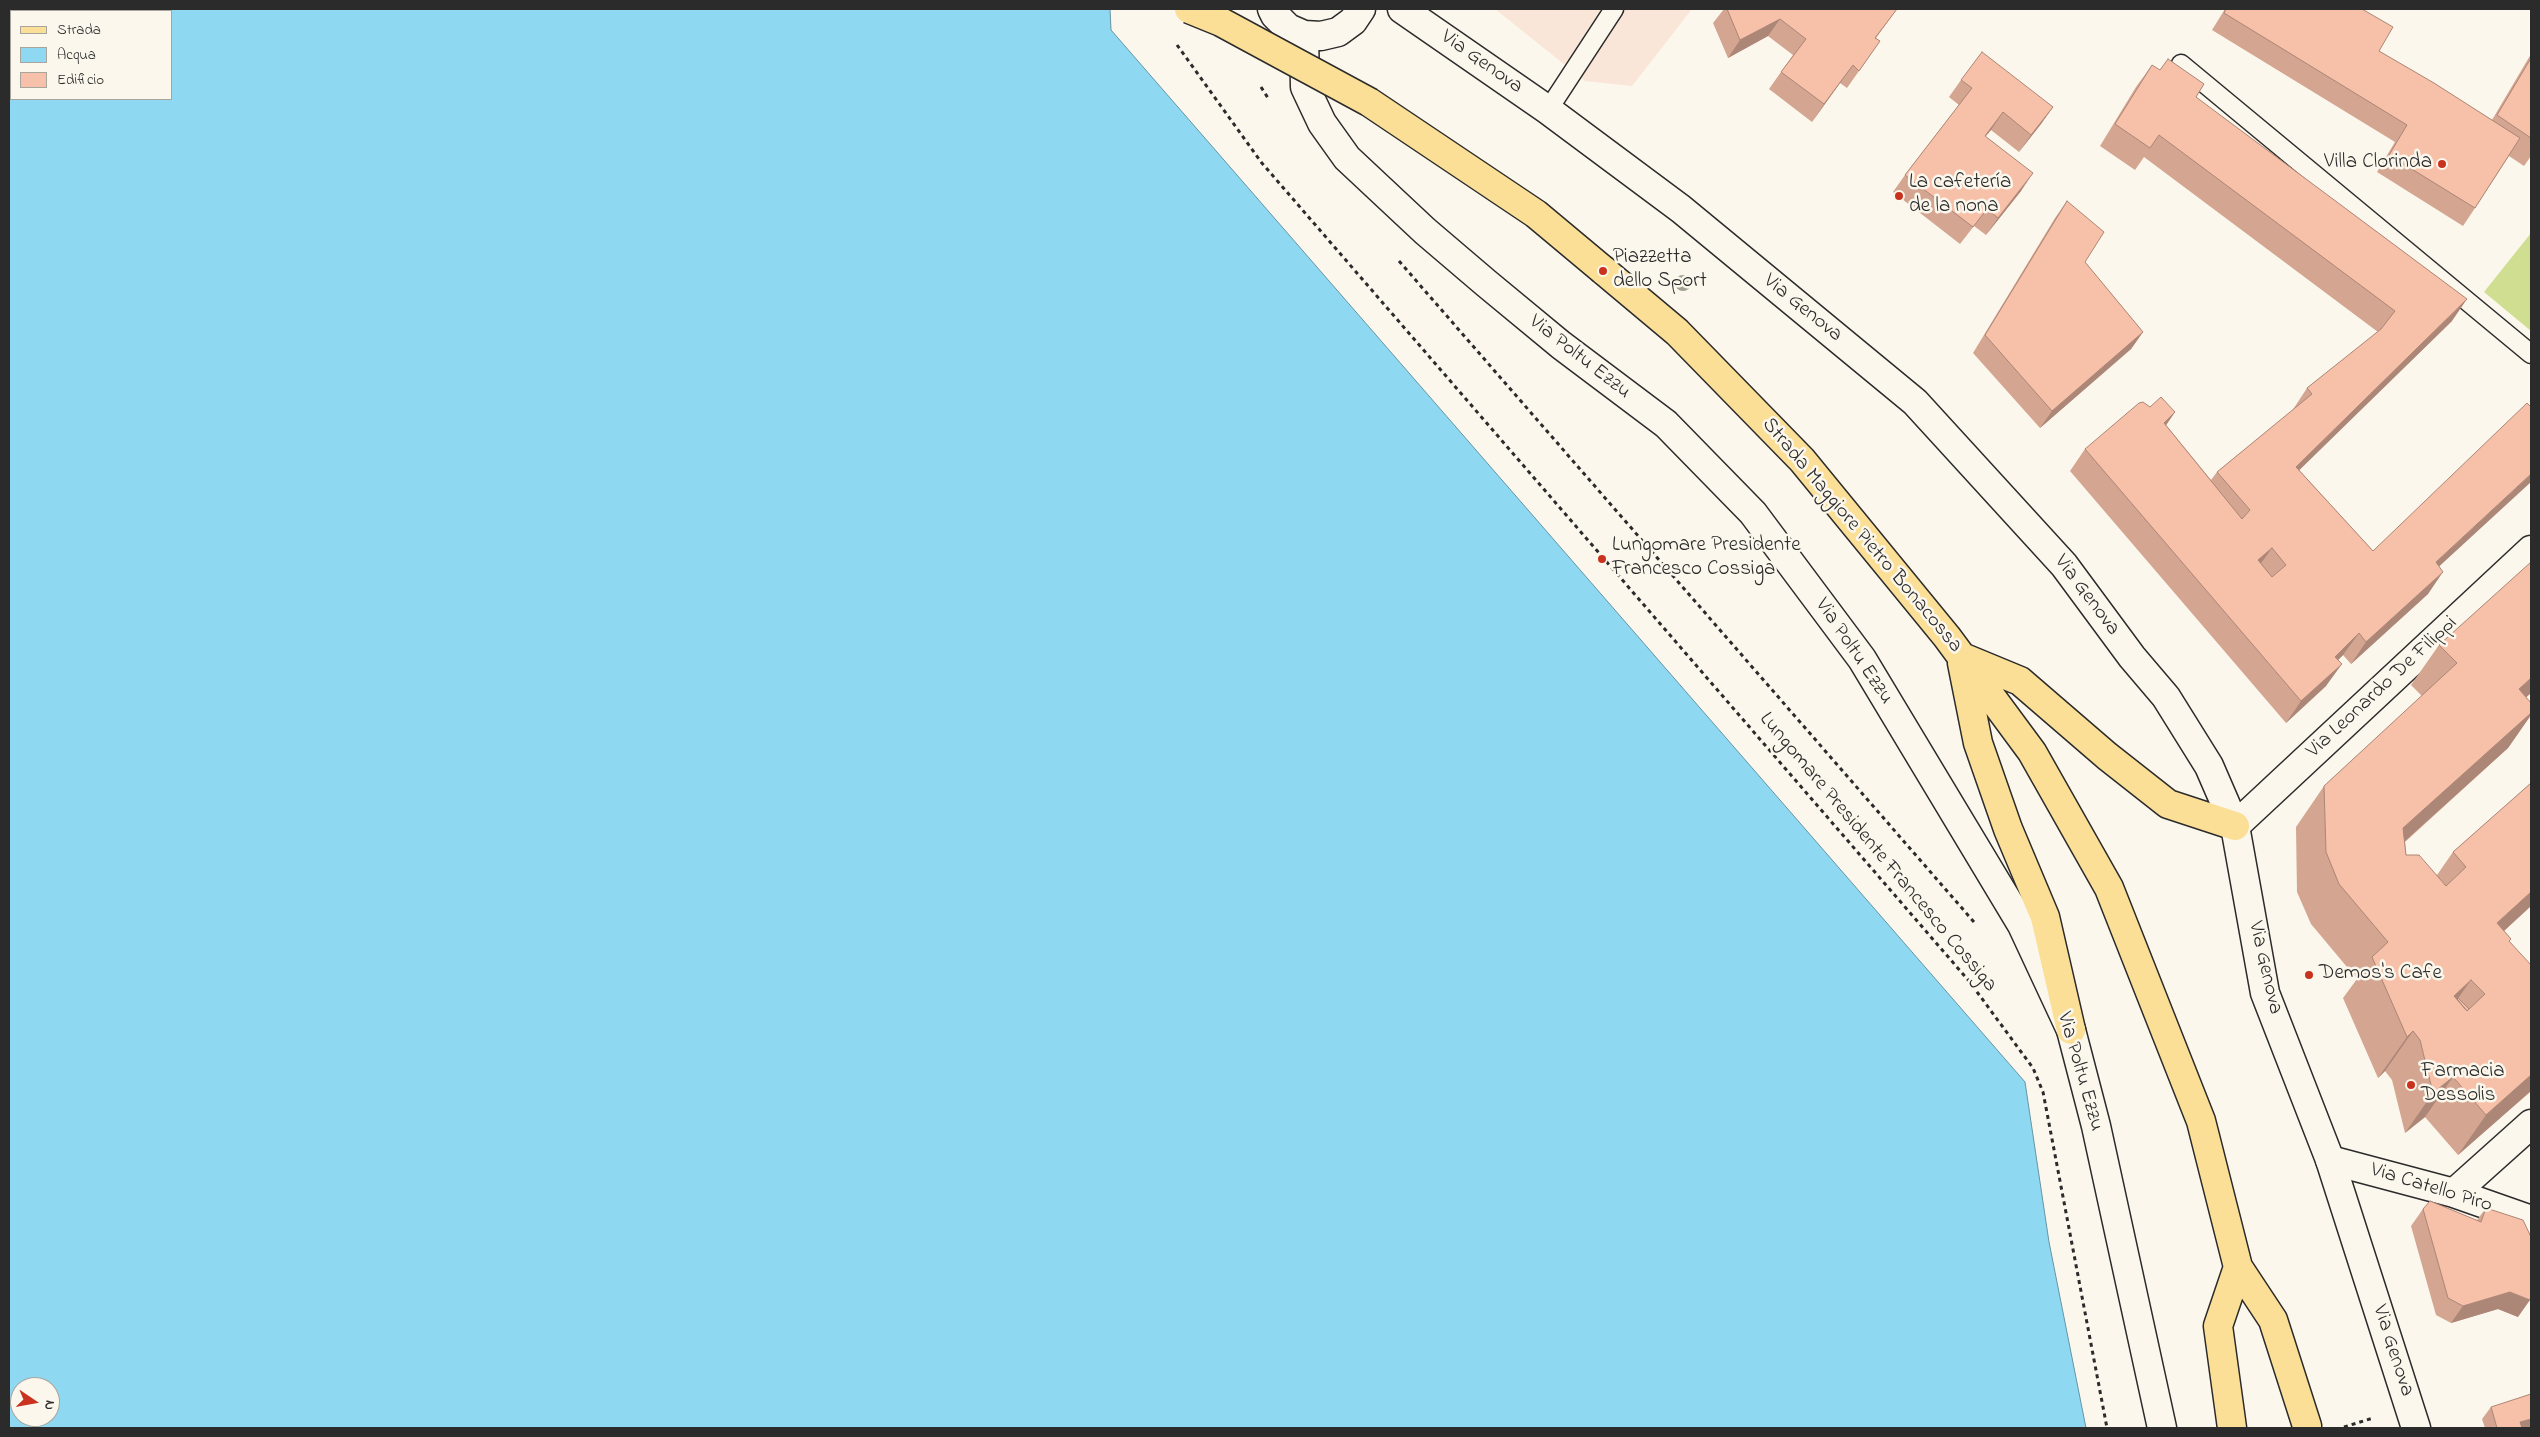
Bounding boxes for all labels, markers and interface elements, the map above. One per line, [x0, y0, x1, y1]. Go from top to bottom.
legend [10, 10, 172, 100]
text: Strada [57, 19, 101, 41]
street label: Via Genova [1435, 26, 1527, 100]
text: Acqua [57, 44, 96, 66]
text: Edificio [57, 69, 104, 91]
place label: Villa Clorinda [2324, 151, 2432, 177]
marker: Villa Clorinda [2436, 158, 2448, 170]
place label: La cafetería de la nona [1909, 171, 2011, 221]
marker: La cafetería de la nona [1893, 190, 1905, 202]
place label: Piazzetta dello Sport [1613, 246, 1707, 296]
marker: Piazzetta dello Sport [1597, 265, 1609, 277]
street label: Via Genova [1757, 269, 1847, 349]
street label: Via Poltu Ezzu [1523, 310, 1635, 406]
street label: Strada Maggiore Pietro Bonacossa [1755, 413, 1967, 659]
place label: Lungomare Presidente Francesco Cossiga [1612, 534, 1801, 584]
street label: Via Genova [2047, 551, 2125, 641]
marker: Lungomare Presidente Francesco Cossiga [1596, 553, 1608, 565]
street label: Via Poltu Ezzu [1808, 594, 1898, 710]
street label: Via Leonardo De Filippi [2302, 612, 2464, 764]
street label: Lungomare Presidente Francesco Cossiga [1753, 708, 2001, 998]
street label: Via Genova [2241, 919, 2287, 1017]
place label: Demos's Cafe [2319, 962, 2442, 988]
marker: Demos's Cafe [2303, 969, 2315, 981]
street label: Via Poltu Ezzu [2050, 1010, 2108, 1134]
place label: Farmacia Dessolis [2421, 1060, 2505, 1110]
marker: Farmacia Dessolis [2405, 1079, 2417, 1091]
street label: Via Catello Piro [2367, 1159, 2495, 1219]
street label: Via Genova [2365, 1302, 2419, 1400]
north arrow [10, 1377, 60, 1427]
text: N [38, 1398, 60, 1412]

